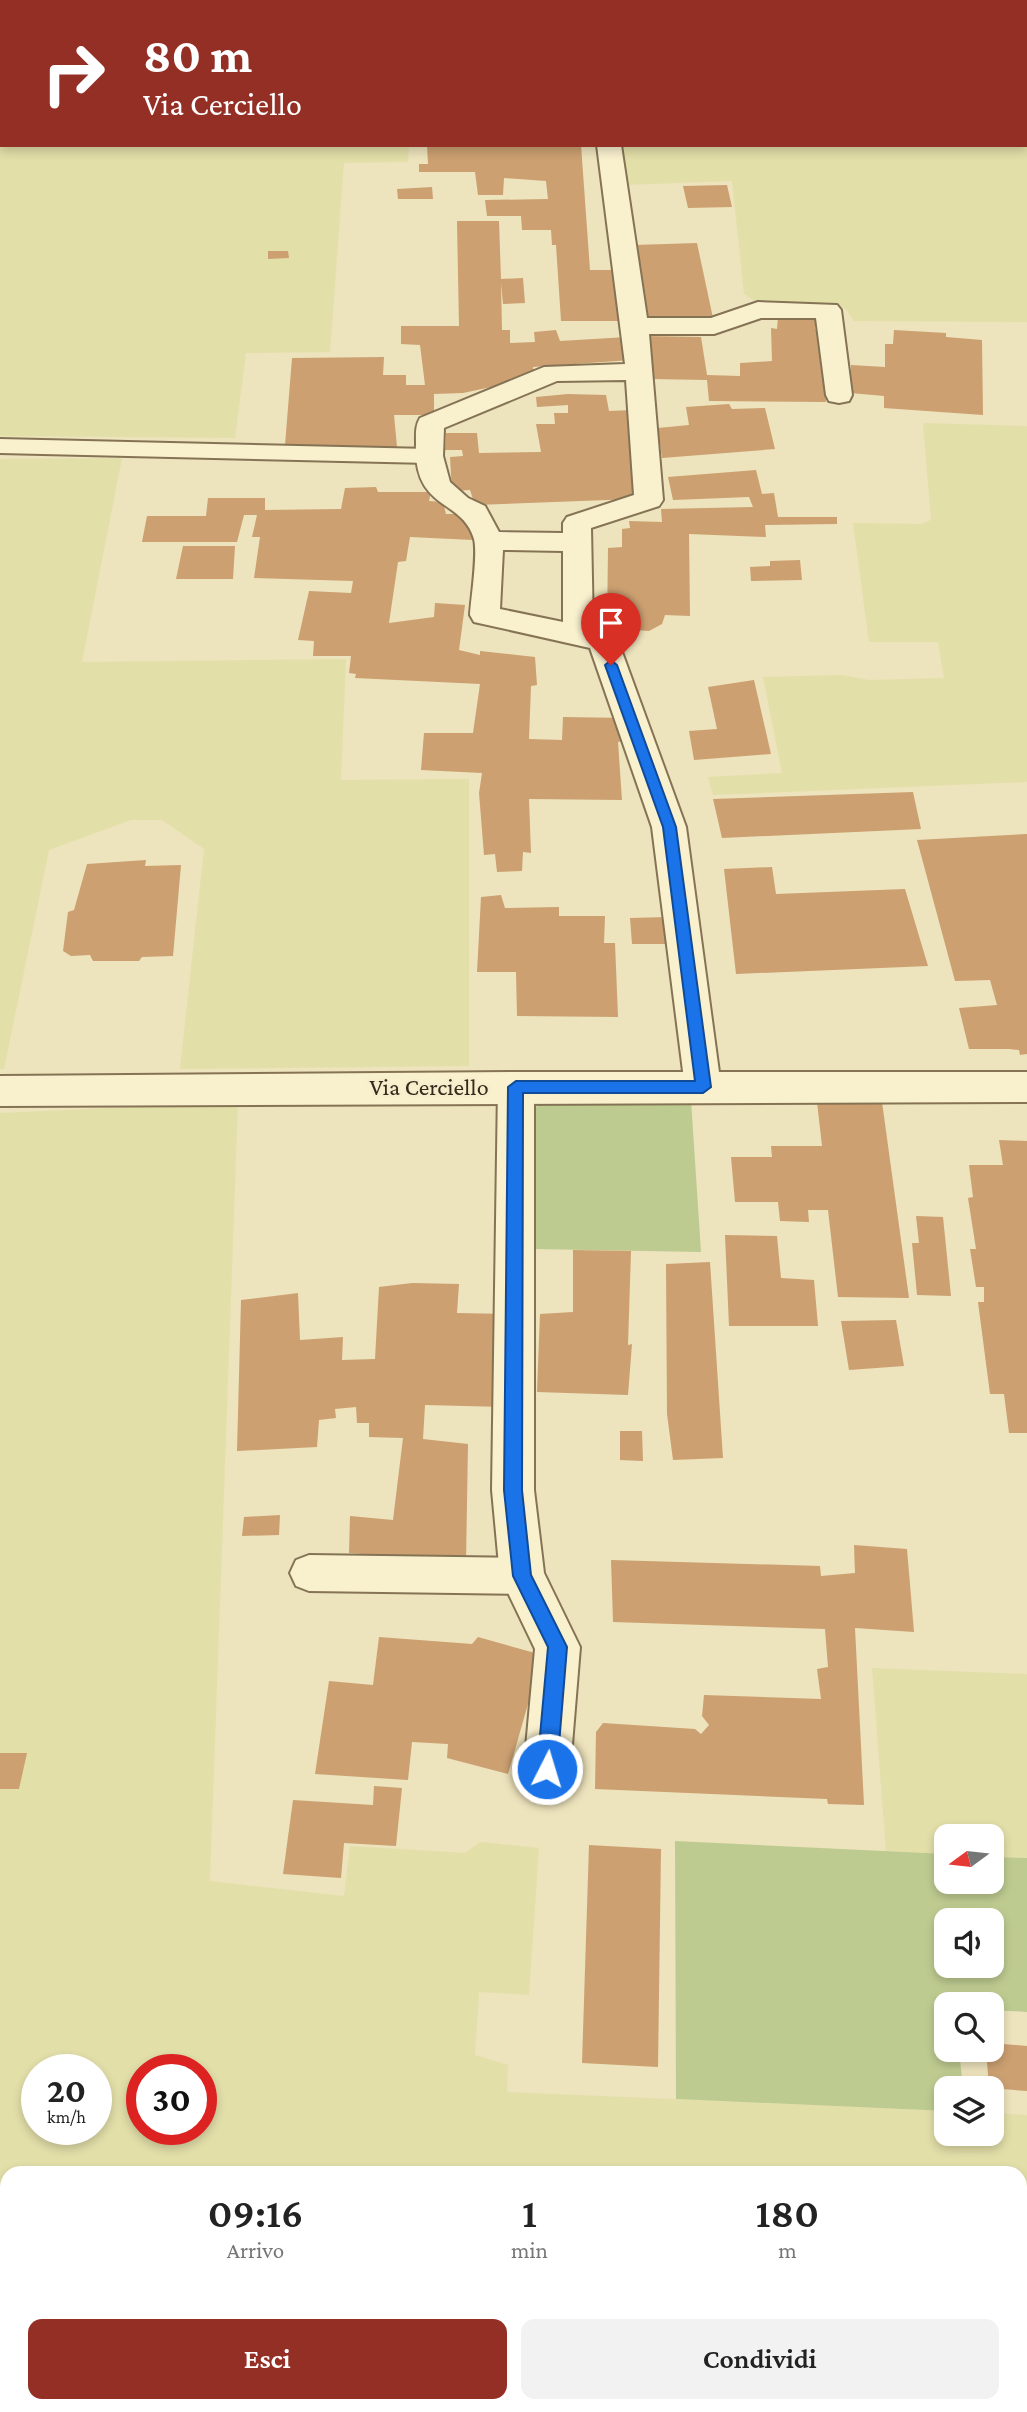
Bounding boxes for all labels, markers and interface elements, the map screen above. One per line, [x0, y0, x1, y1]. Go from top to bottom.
icon: right [28, 28, 119, 119]
text: 80 m [143, 28, 252, 83]
text: Via Cerciello [143, 86, 302, 122]
pin [581, 593, 641, 665]
icon: arrive [592, 604, 630, 642]
street label: Via Cerciello [369, 1073, 489, 1100]
position arrow [510, 1732, 584, 1806]
north arrow [934, 1824, 1004, 1894]
map controls [934, 1824, 1004, 2146]
button: sound [934, 1908, 1004, 1978]
button: search [934, 1992, 1004, 2062]
speed limit sign: 30 [126, 2054, 217, 2145]
text: 20 [47, 2071, 86, 2110]
button: layers [934, 2076, 1004, 2146]
text: km/h [47, 2107, 86, 2127]
text: 09:16 [208, 2189, 303, 2236]
text: 1 [522, 2189, 537, 2236]
text: 180 [756, 2189, 819, 2236]
text: Arrivo [227, 2237, 284, 2263]
text: min [511, 2237, 548, 2263]
text: m [778, 2237, 797, 2263]
button: Esci [28, 2319, 507, 2399]
button: Condividi [521, 2319, 999, 2399]

